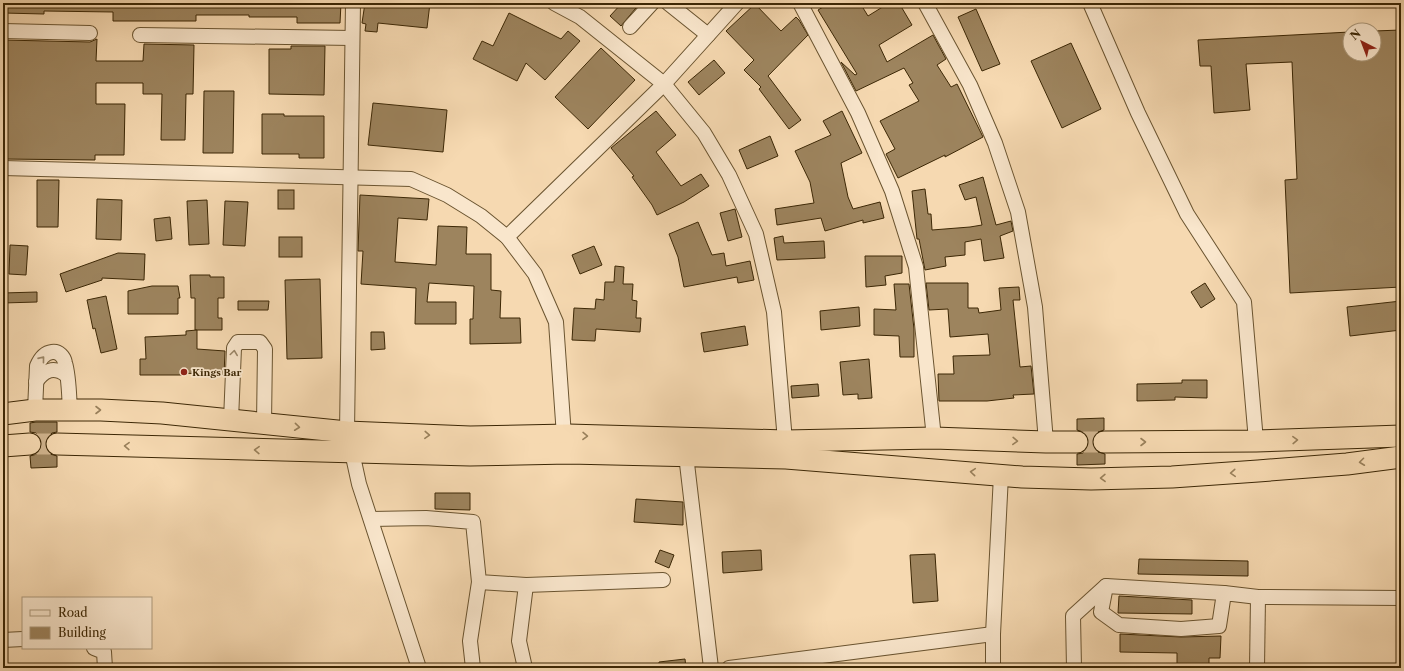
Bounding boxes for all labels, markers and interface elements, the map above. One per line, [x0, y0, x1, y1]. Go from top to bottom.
north arrow [1342, 22, 1382, 62]
text: N [1347, 26, 1364, 43]
one-way arrow [229, 350, 238, 356]
one-way arrow [37, 357, 44, 364]
place label: Kings Bar [192, 366, 242, 379]
marker: Kings Bar [179, 367, 189, 377]
one-way arrow [95, 406, 101, 414]
one-way arrow [294, 422, 300, 431]
one-way arrow [424, 431, 430, 440]
one-way arrow [582, 432, 588, 440]
one-way arrow [1292, 436, 1298, 444]
one-way arrow [1012, 437, 1018, 445]
one-way arrow [1140, 438, 1146, 446]
one-way arrow [124, 442, 130, 450]
one-way arrow [254, 446, 260, 454]
one-way arrow [1359, 457, 1365, 466]
one-way arrow [970, 468, 976, 477]
one-way arrow [1230, 469, 1236, 478]
one-way arrow [1100, 474, 1106, 483]
legend [22, 597, 152, 649]
text: Road [58, 605, 88, 620]
text: Building [58, 625, 106, 640]

